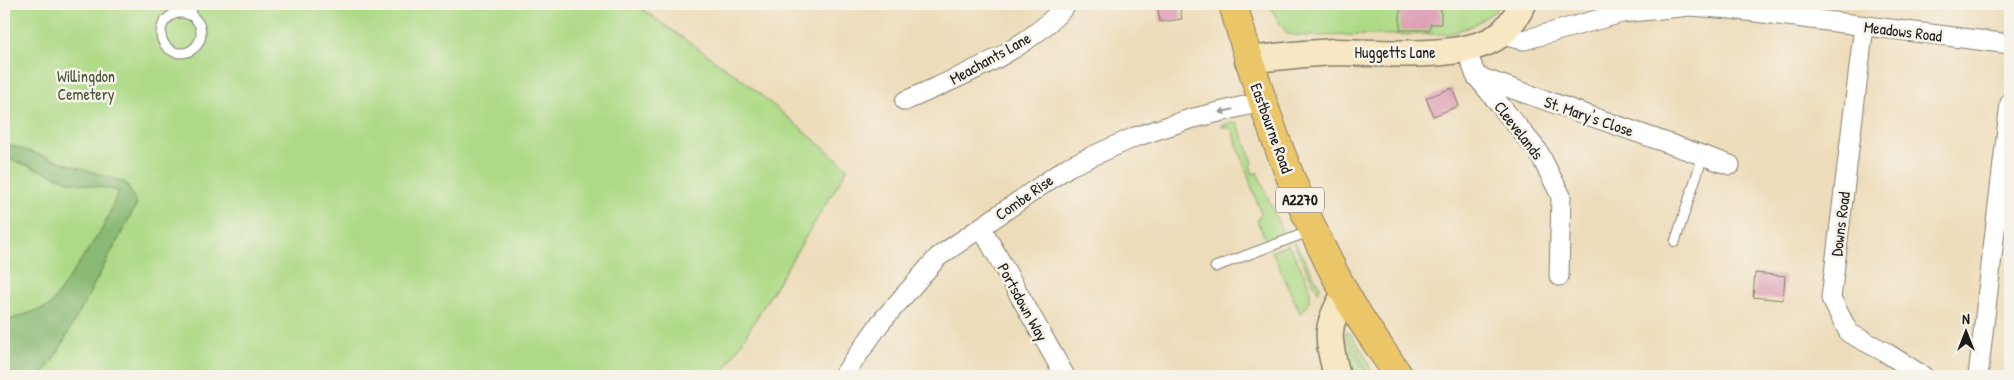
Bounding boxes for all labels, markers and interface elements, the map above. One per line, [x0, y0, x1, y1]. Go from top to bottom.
street label: Meadows Road [1863, 15, 1943, 47]
street label: Meachants Lane [945, 26, 1035, 89]
street label: Huggetts Lane [1354, 41, 1436, 63]
park label: Willingdon Cemetery [57, 65, 115, 105]
street label: Eastbourne Road [1246, 80, 1298, 176]
street label: St. Mary's Close [1541, 90, 1637, 142]
street label: Cleevelands [1489, 96, 1549, 164]
one-way arrow [1218, 107, 1233, 115]
street label: Combe Rise [991, 169, 1058, 225]
road number: A2270 [1276, 188, 1324, 212]
street label: Downs Road [1825, 191, 1855, 257]
street label: Portsdown Way [993, 259, 1054, 345]
north arrow [1942, 308, 1992, 358]
text: N [1962, 309, 1970, 328]

